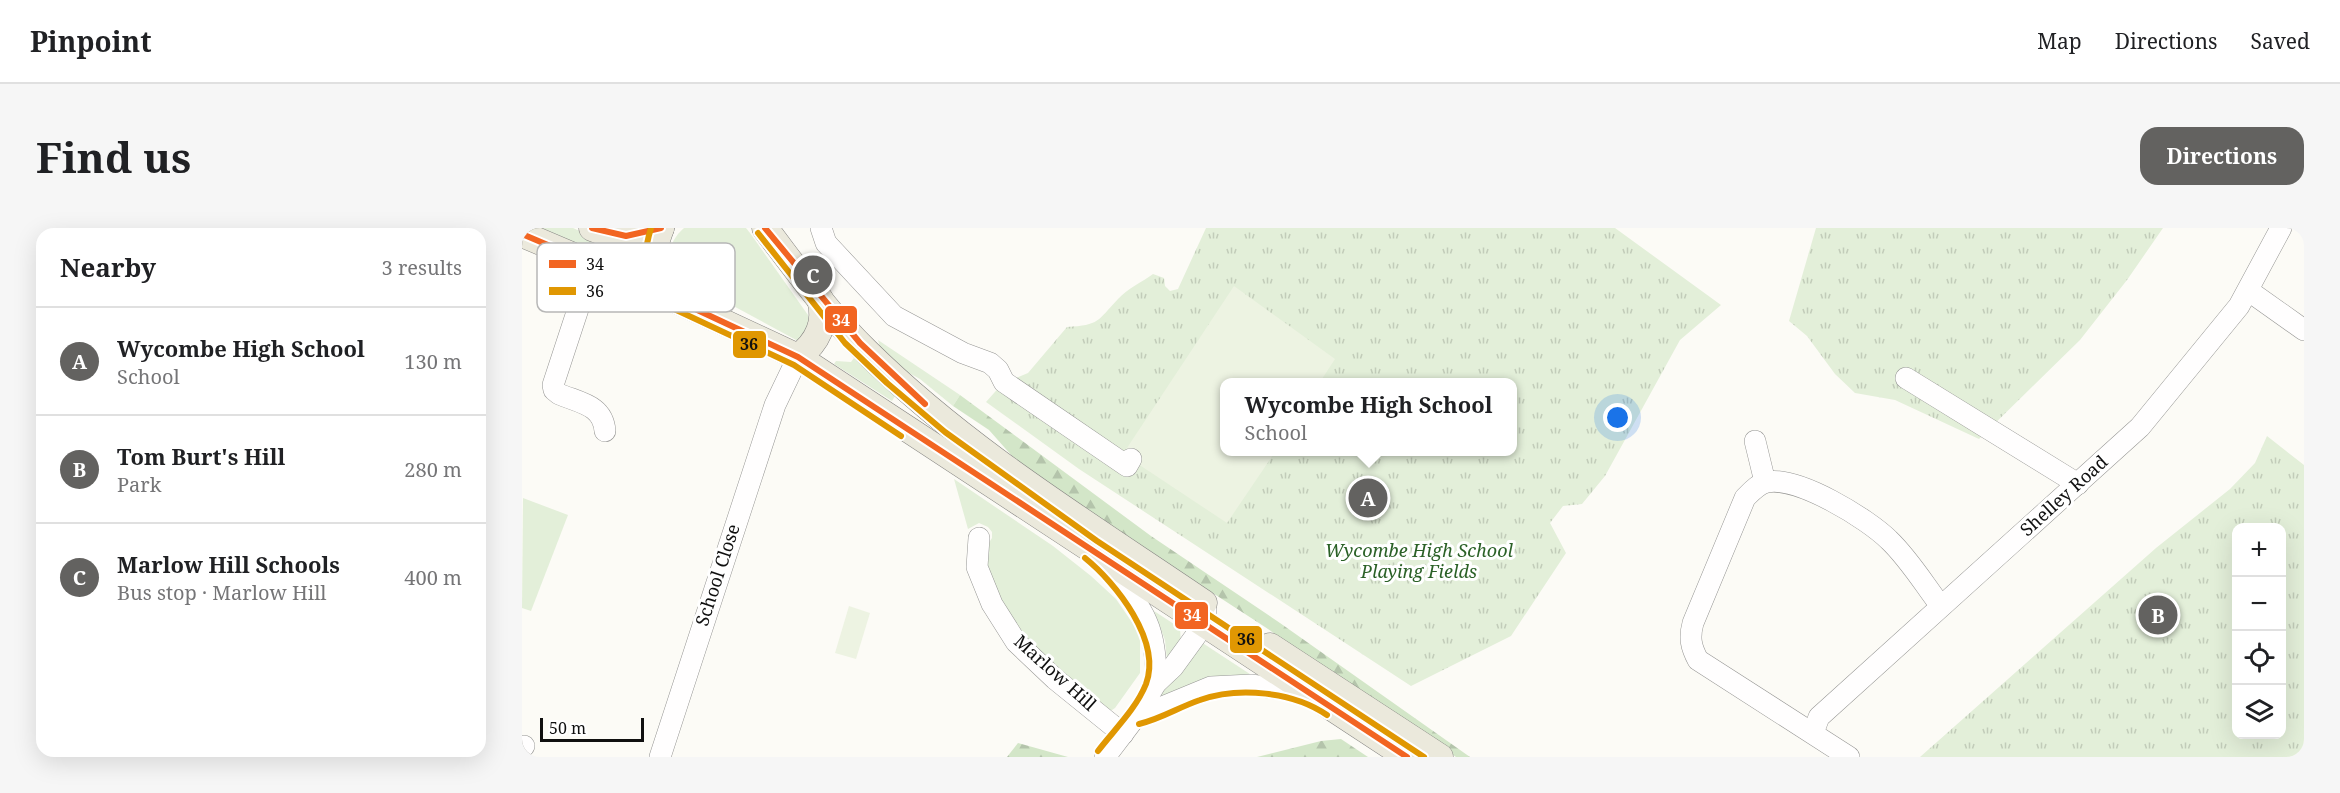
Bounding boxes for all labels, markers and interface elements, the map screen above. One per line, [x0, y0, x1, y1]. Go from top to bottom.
text: Pinpoint [30, 22, 152, 60]
text: Map [2037, 27, 2082, 55]
text: Directions [2115, 27, 2217, 55]
text: Saved [2250, 27, 2310, 55]
button: Directions [2140, 127, 2304, 185]
text: Find us [36, 128, 191, 185]
legend [537, 243, 735, 312]
text: Nearby [60, 249, 156, 285]
pin: C [794, 252, 832, 298]
text: 34 [586, 253, 604, 275]
text: 3 results [382, 254, 462, 281]
text: 36 [586, 280, 604, 302]
line badge: 34 [824, 305, 858, 334]
text: 34 [832, 309, 850, 331]
line badge: 36 [732, 330, 767, 359]
text: Wycombe High School [117, 333, 365, 363]
text: 36 [740, 333, 758, 355]
text: A [72, 348, 87, 375]
text: 130 m [404, 348, 462, 375]
text: School [117, 363, 180, 390]
popup [1220, 378, 1517, 456]
text: Wycombe High School [1245, 389, 1492, 419]
your location [1603, 403, 1632, 432]
text: School [1245, 419, 1307, 446]
text: Tom Burt's Hill [117, 441, 285, 471]
street label: Shelley Road [2014, 450, 2112, 541]
text: B [73, 456, 86, 483]
text: 280 m [404, 456, 462, 483]
text: Park [117, 471, 161, 498]
pin: A [1348, 476, 1388, 520]
street label: School Close [689, 521, 745, 629]
map controls [2232, 523, 2286, 739]
button: + [2232, 523, 2286, 577]
park label: Wycombe High School Playing Fields [1325, 538, 1513, 583]
text: Marlow Hill Schools [117, 549, 340, 579]
text: C [73, 564, 86, 591]
text: 400 m [404, 564, 462, 591]
button: − [2232, 577, 2286, 631]
text: Bus stop · Marlow Hill [117, 579, 327, 606]
pin: B [2138, 592, 2178, 638]
line badge: 34 [1174, 601, 1209, 630]
text: 34 [1183, 604, 1201, 626]
line badge: 36 [1229, 625, 1263, 654]
text: 36 [1237, 628, 1255, 650]
street label: Marlow Hill [1009, 629, 1102, 716]
button: locate [2232, 631, 2286, 685]
button: layers [2232, 685, 2286, 739]
scale bar [540, 715, 644, 742]
text: 50 m [549, 717, 586, 739]

